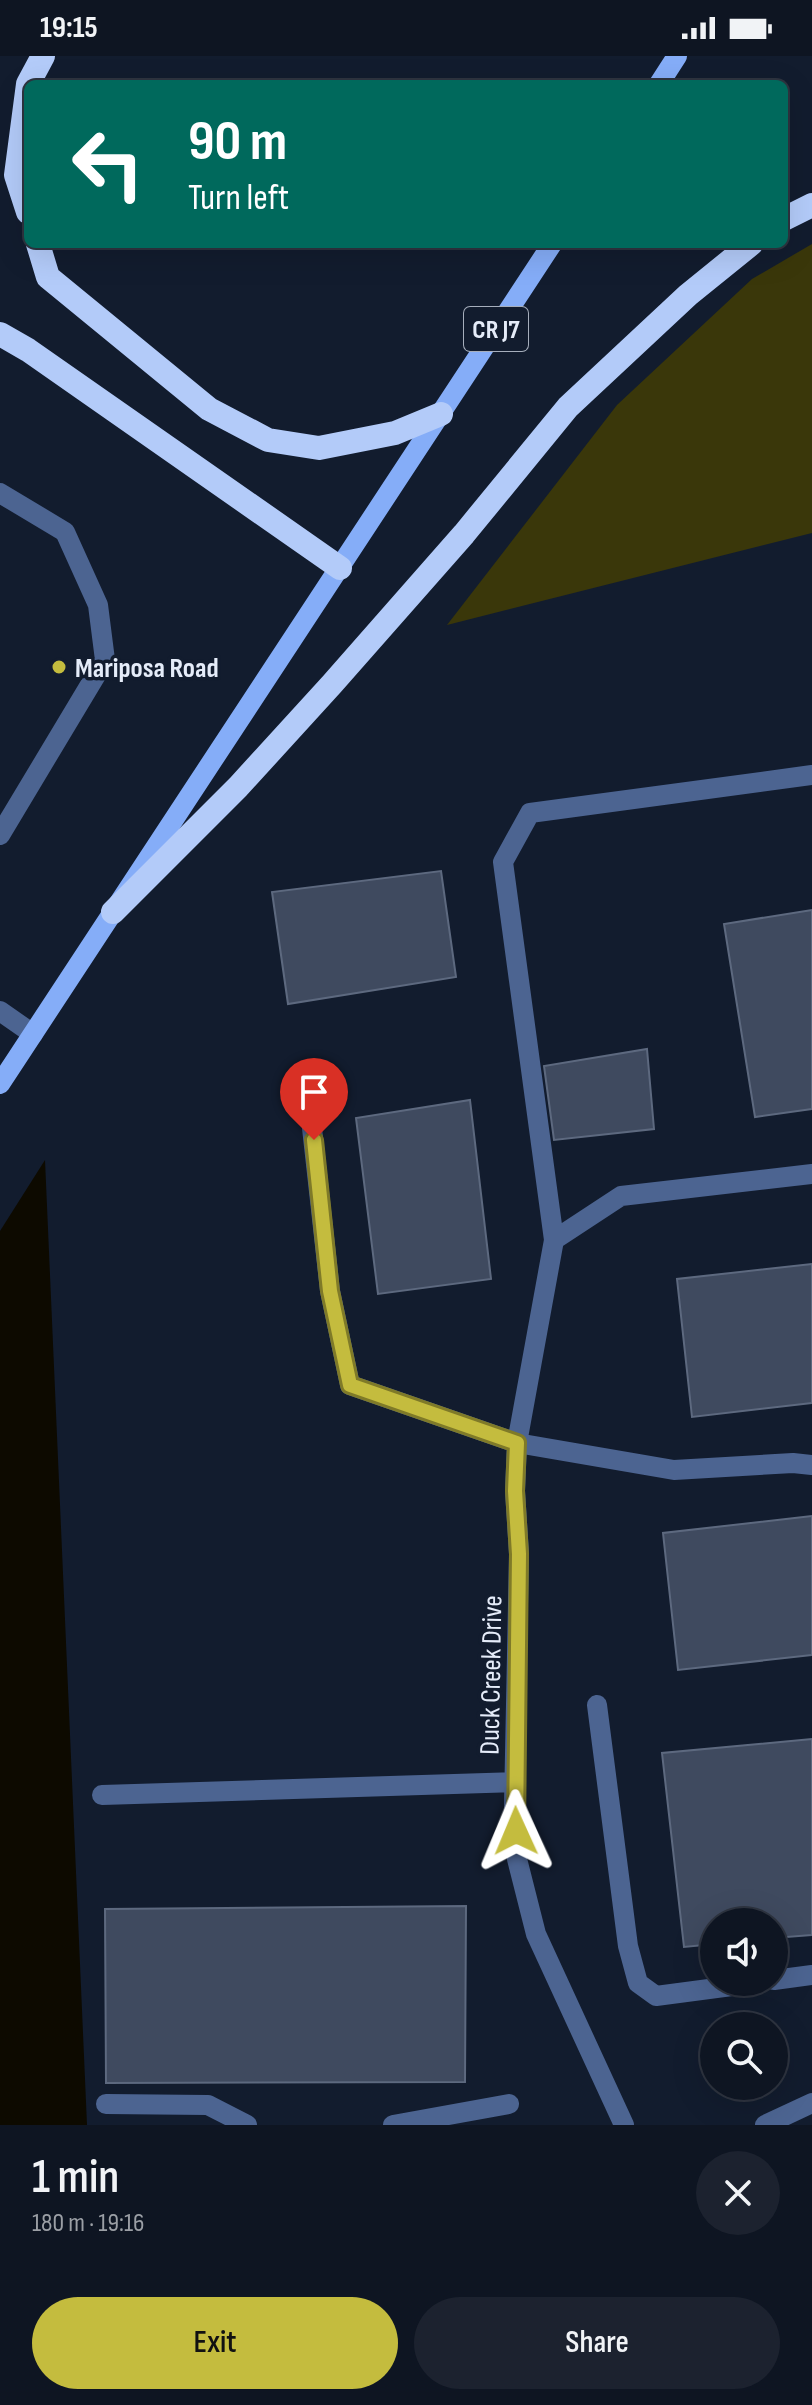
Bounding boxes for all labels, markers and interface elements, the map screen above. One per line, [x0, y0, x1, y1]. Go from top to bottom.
text: 19:15 [40, 10, 98, 46]
text: 90 m [188, 109, 287, 176]
icon: left [56, 112, 160, 216]
text: Turn left [188, 177, 289, 220]
road number: CR J7 [464, 307, 528, 351]
place label: Mariposa Road [75, 652, 219, 685]
marker: Mariposa Road [50, 658, 68, 676]
pin [280, 1058, 348, 1140]
icon: arrive [292, 1070, 336, 1114]
street label: Duck Creek Drive [474, 1595, 509, 1755]
position arrow [474, 1789, 558, 1873]
map controls [700, 1908, 788, 2100]
button: sound [700, 1908, 788, 1996]
button: search [700, 2012, 788, 2100]
text: 1 min [32, 2149, 119, 2206]
button: close [696, 2151, 780, 2235]
text: 180 m · 19:16 [32, 2208, 144, 2239]
button: Exit [32, 2297, 398, 2389]
button: Share [414, 2297, 780, 2389]

